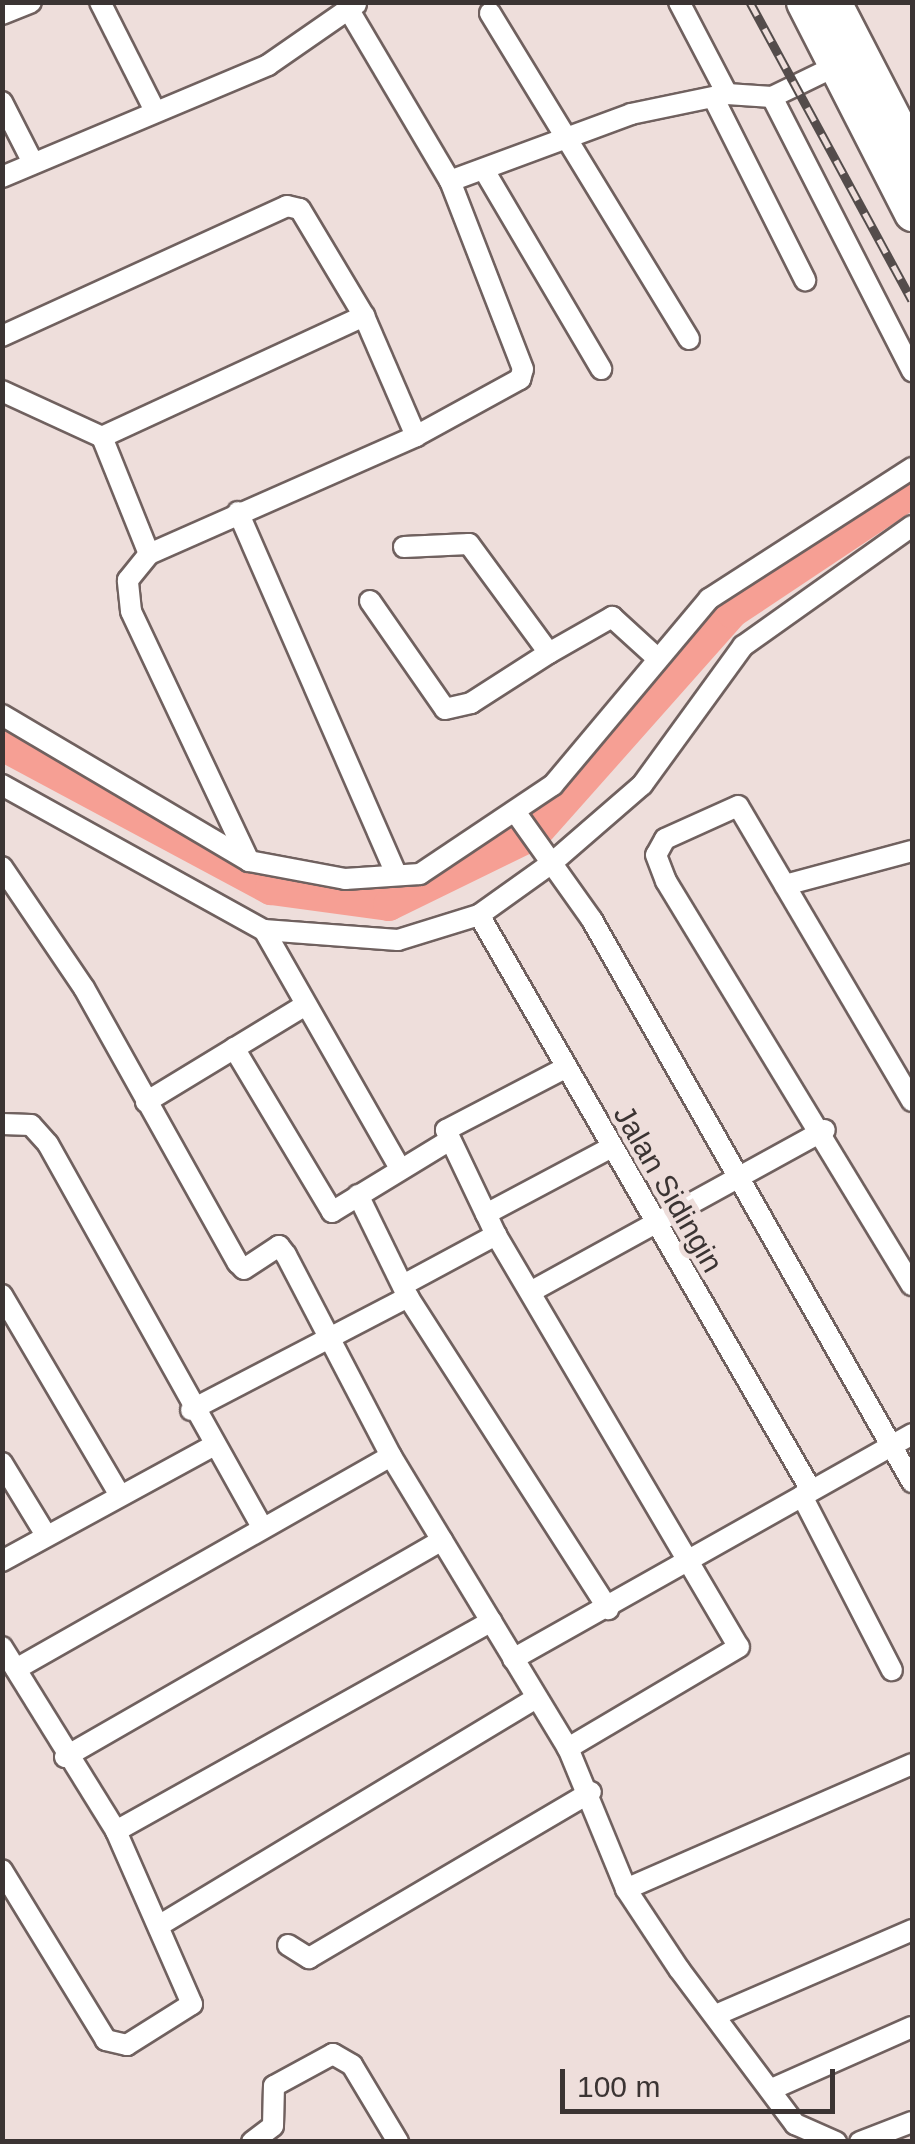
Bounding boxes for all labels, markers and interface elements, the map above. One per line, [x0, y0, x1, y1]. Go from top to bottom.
street label: Jalan Sidingin [606, 1099, 730, 1279]
scale bar [565, 2049, 840, 2111]
text: 100 m [577, 2070, 660, 2103]

